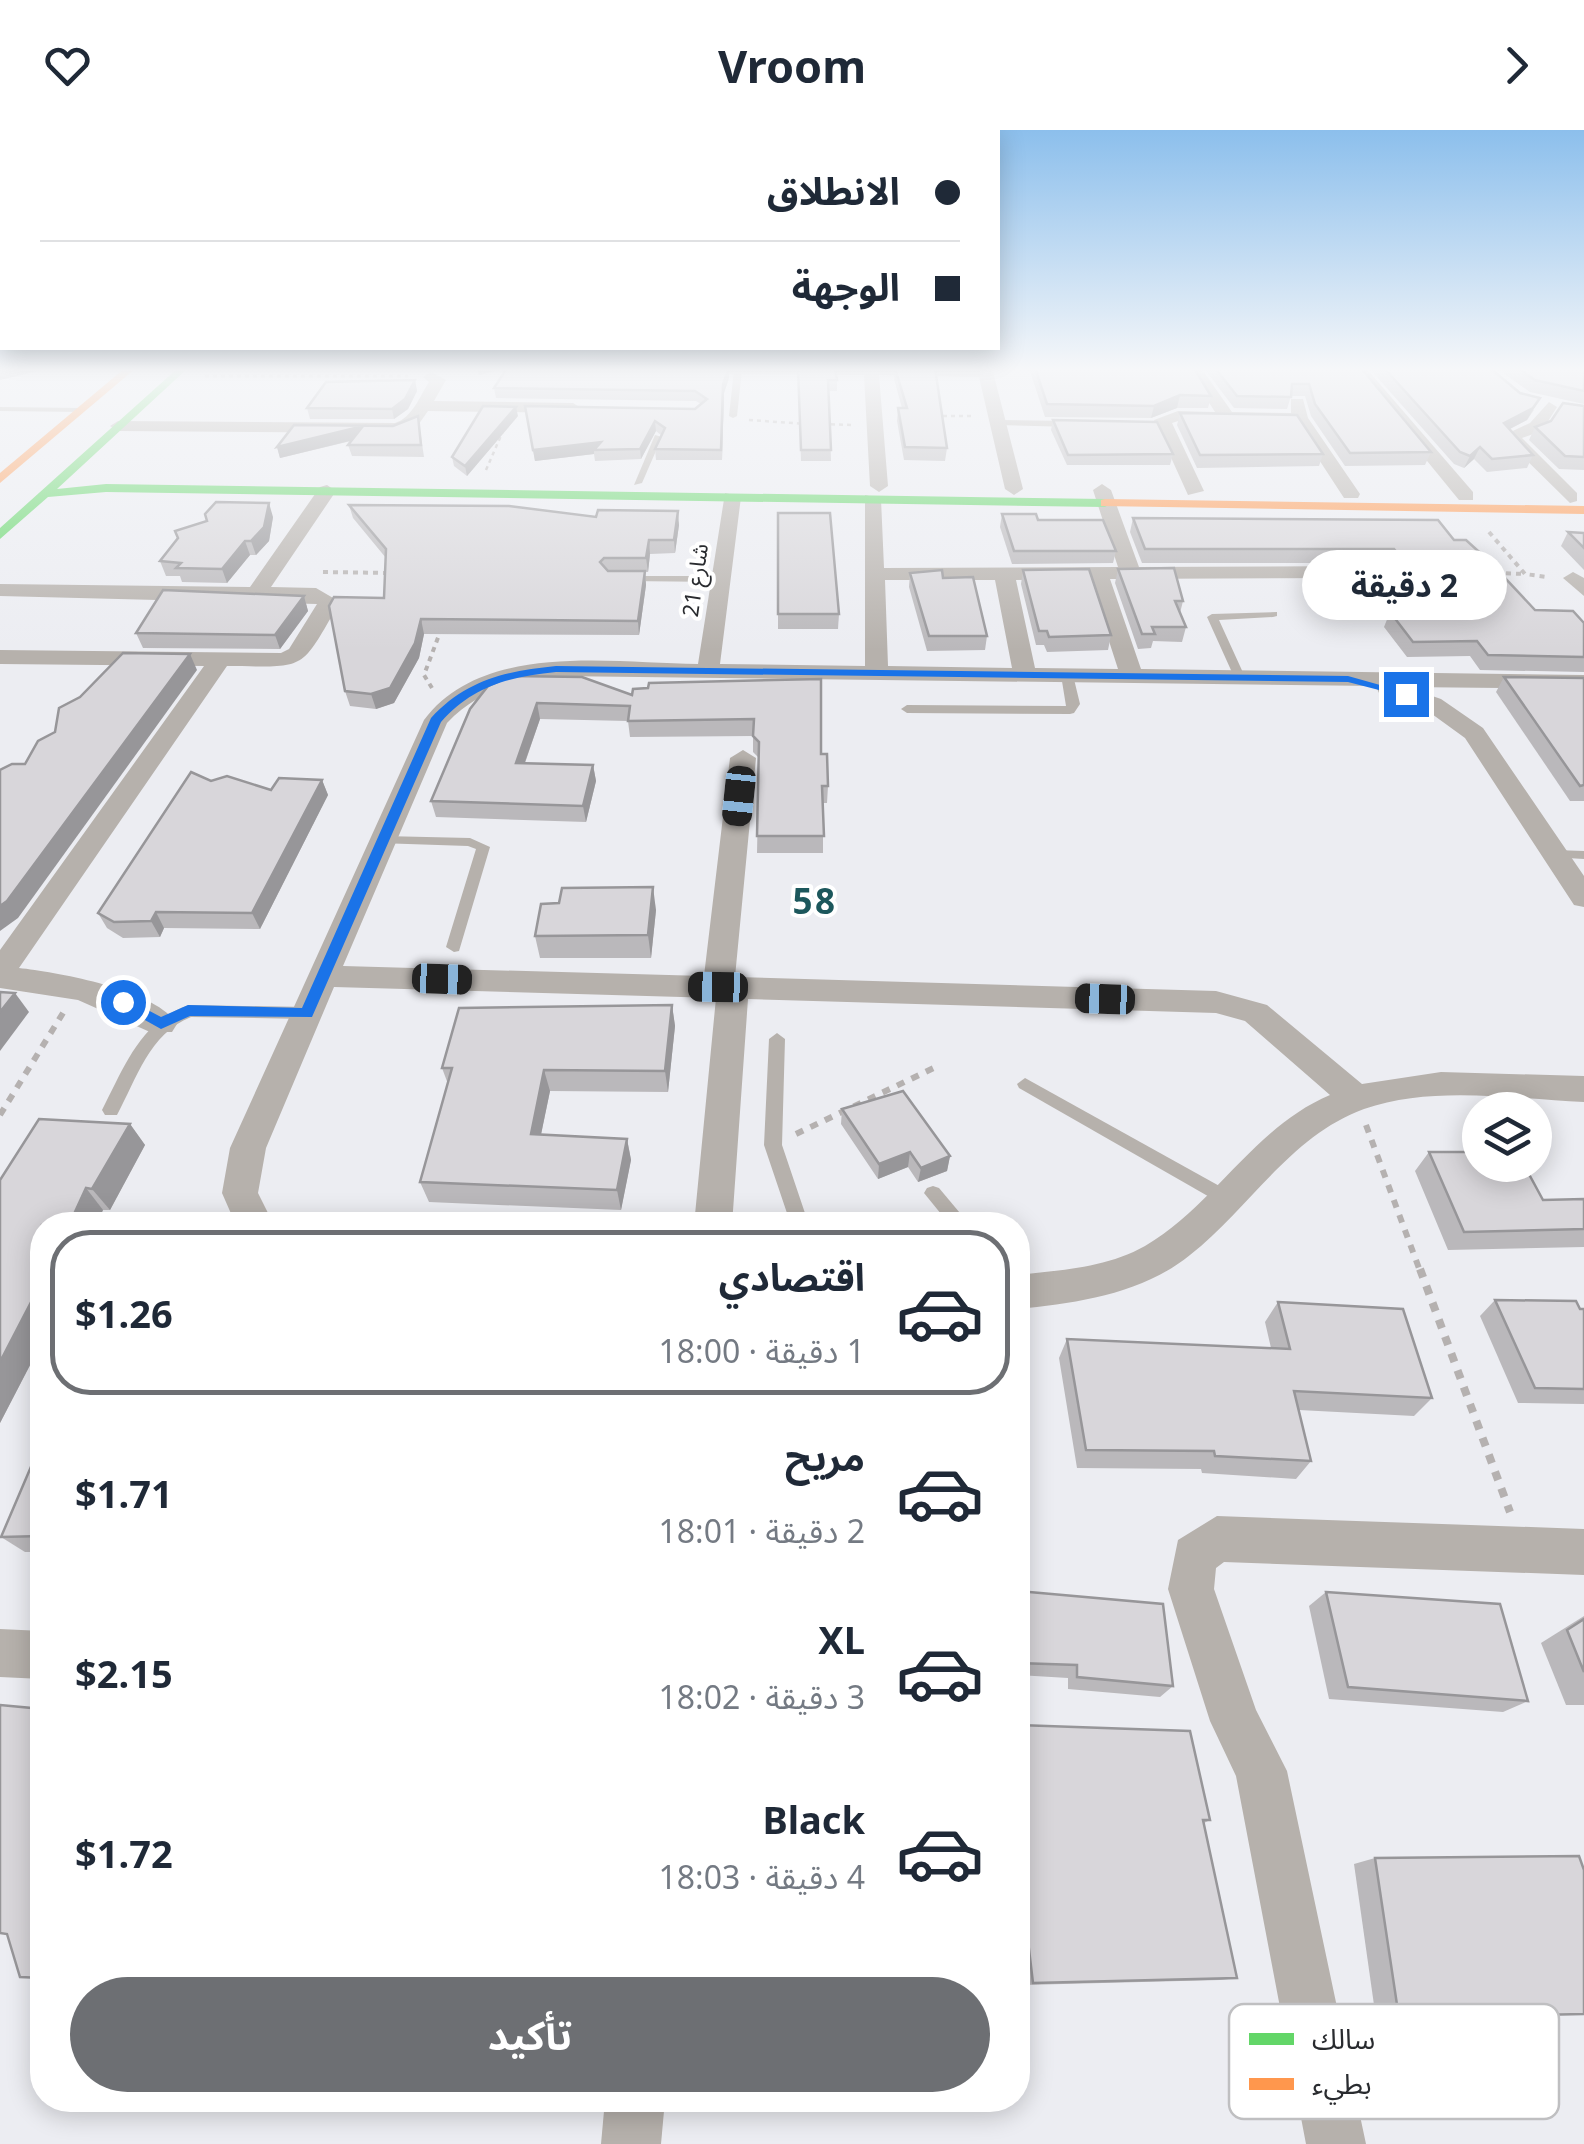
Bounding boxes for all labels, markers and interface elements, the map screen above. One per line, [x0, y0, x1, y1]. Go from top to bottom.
text: Vroom [718, 35, 866, 96]
icon: heart [40, 38, 95, 93]
icon: forward [1489, 38, 1544, 93]
text: الانطلاق [767, 164, 900, 216]
text: الوجهة [792, 260, 900, 312]
street label: شارع 21 [674, 541, 717, 619]
callout: 2 دقيقة [1304, 549, 1508, 619]
text: 2 دقيقة [1351, 563, 1458, 606]
route end [1384, 672, 1429, 717]
car [721, 765, 757, 827]
district label: 58 [792, 877, 838, 924]
car [411, 963, 473, 995]
car [688, 971, 748, 1003]
route start [101, 980, 146, 1025]
car [1074, 983, 1136, 1015]
map controls [1462, 1092, 1552, 1182]
button: layers [1462, 1092, 1552, 1182]
text: اقتصادي [719, 1250, 865, 1302]
icon: car [895, 1268, 985, 1358]
text: $1.26 [75, 1287, 173, 1339]
text: 1 دقيقة · 18:00 [658, 1329, 865, 1372]
text: مريح [785, 1430, 865, 1482]
icon: car [895, 1448, 985, 1538]
text: $1.71 [75, 1467, 173, 1519]
text: 2 دقيقة · 18:01 [658, 1509, 865, 1552]
text: XL [818, 1613, 865, 1665]
icon: car [895, 1628, 985, 1718]
text: $2.15 [75, 1647, 173, 1699]
text: 3 دقيقة · 18:02 [658, 1675, 865, 1718]
text: Black [762, 1793, 865, 1845]
icon: car [895, 1808, 985, 1898]
text: $1.72 [75, 1827, 173, 1879]
text: 4 دقيقة · 18:03 [658, 1855, 865, 1898]
button: تأكيد [70, 1977, 990, 2092]
legend [1229, 2004, 1559, 2119]
text: سالك [1312, 2019, 1375, 2057]
text: بطيء [1312, 2064, 1372, 2105]

